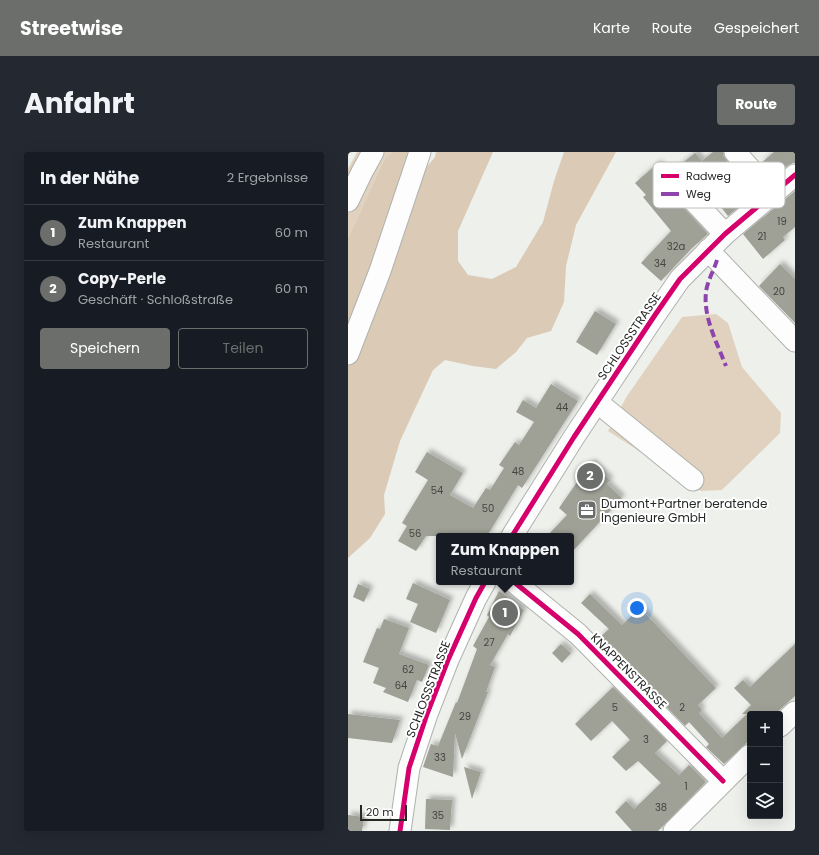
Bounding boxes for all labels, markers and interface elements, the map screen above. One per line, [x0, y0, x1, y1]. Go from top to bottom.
text: Streetwise [20, 15, 123, 42]
text: Karte [593, 18, 630, 38]
text: Route [652, 18, 692, 38]
text: Gespeichert [714, 18, 799, 38]
text: Anfahrt [24, 84, 135, 123]
button: Route [717, 84, 795, 125]
legend [653, 162, 785, 208]
text: In der Nähe [40, 166, 139, 190]
text: 2 Ergebnisse [227, 168, 308, 187]
text: Radweg [686, 168, 731, 184]
text: Weg [686, 186, 711, 202]
text: Zum Knappen [78, 212, 187, 233]
house number: 19 [777, 214, 787, 229]
text: 1 [51, 223, 55, 242]
text: 60 m [275, 223, 308, 242]
house number: 21 [758, 229, 766, 244]
text: Restaurant [78, 234, 149, 253]
house number: 32a [667, 239, 685, 254]
house number: 34 [654, 256, 666, 271]
text: Copy-Perle [78, 268, 166, 289]
text: 2 [49, 279, 57, 298]
text: 60 m [275, 279, 308, 298]
house number: 20 [773, 284, 785, 299]
street label: SCHLOSSSTRASSE [593, 289, 665, 383]
text: Geschäft · Schloßstraße [78, 290, 233, 309]
button: Speichern [40, 328, 170, 369]
button: Teilen [178, 328, 308, 369]
house number: 44 [556, 400, 568, 415]
pin: 2 [577, 461, 603, 491]
house number: 48 [512, 464, 524, 479]
house number: 54 [431, 483, 443, 498]
place label: Dumont+Partner beratende Ingenieure GmbH [601, 495, 767, 526]
office icon: Dumont+Partner beratende Ingenieure GmbH [576, 499, 598, 521]
house number: 50 [482, 501, 494, 516]
house number: 56 [409, 526, 421, 541]
popup [436, 533, 574, 585]
text: Zum Knappen [451, 539, 559, 560]
text: Restaurant [451, 561, 522, 580]
pin: 1 [492, 598, 518, 628]
your location [627, 598, 647, 618]
street label: KNAPPENSTRASSE [587, 629, 671, 713]
house number: 27 [483, 635, 495, 650]
street label: SCHLOSSSTRASSE [402, 638, 454, 740]
house number: 62 [402, 662, 414, 677]
house number: 64 [395, 678, 407, 693]
house number: 5 [612, 700, 618, 715]
house number: 2 [679, 700, 685, 715]
house number: 29 [459, 709, 471, 724]
map controls [747, 711, 783, 819]
button: + [747, 711, 783, 747]
house number: 3 [643, 732, 649, 747]
button: − [747, 747, 783, 783]
house number: 33 [434, 750, 446, 765]
house number: 1 [684, 779, 688, 794]
button: layers [747, 783, 783, 819]
house number: 38 [655, 800, 667, 815]
scale bar [360, 803, 407, 822]
text: 20 m [366, 804, 394, 820]
house number: 35 [432, 808, 444, 823]

